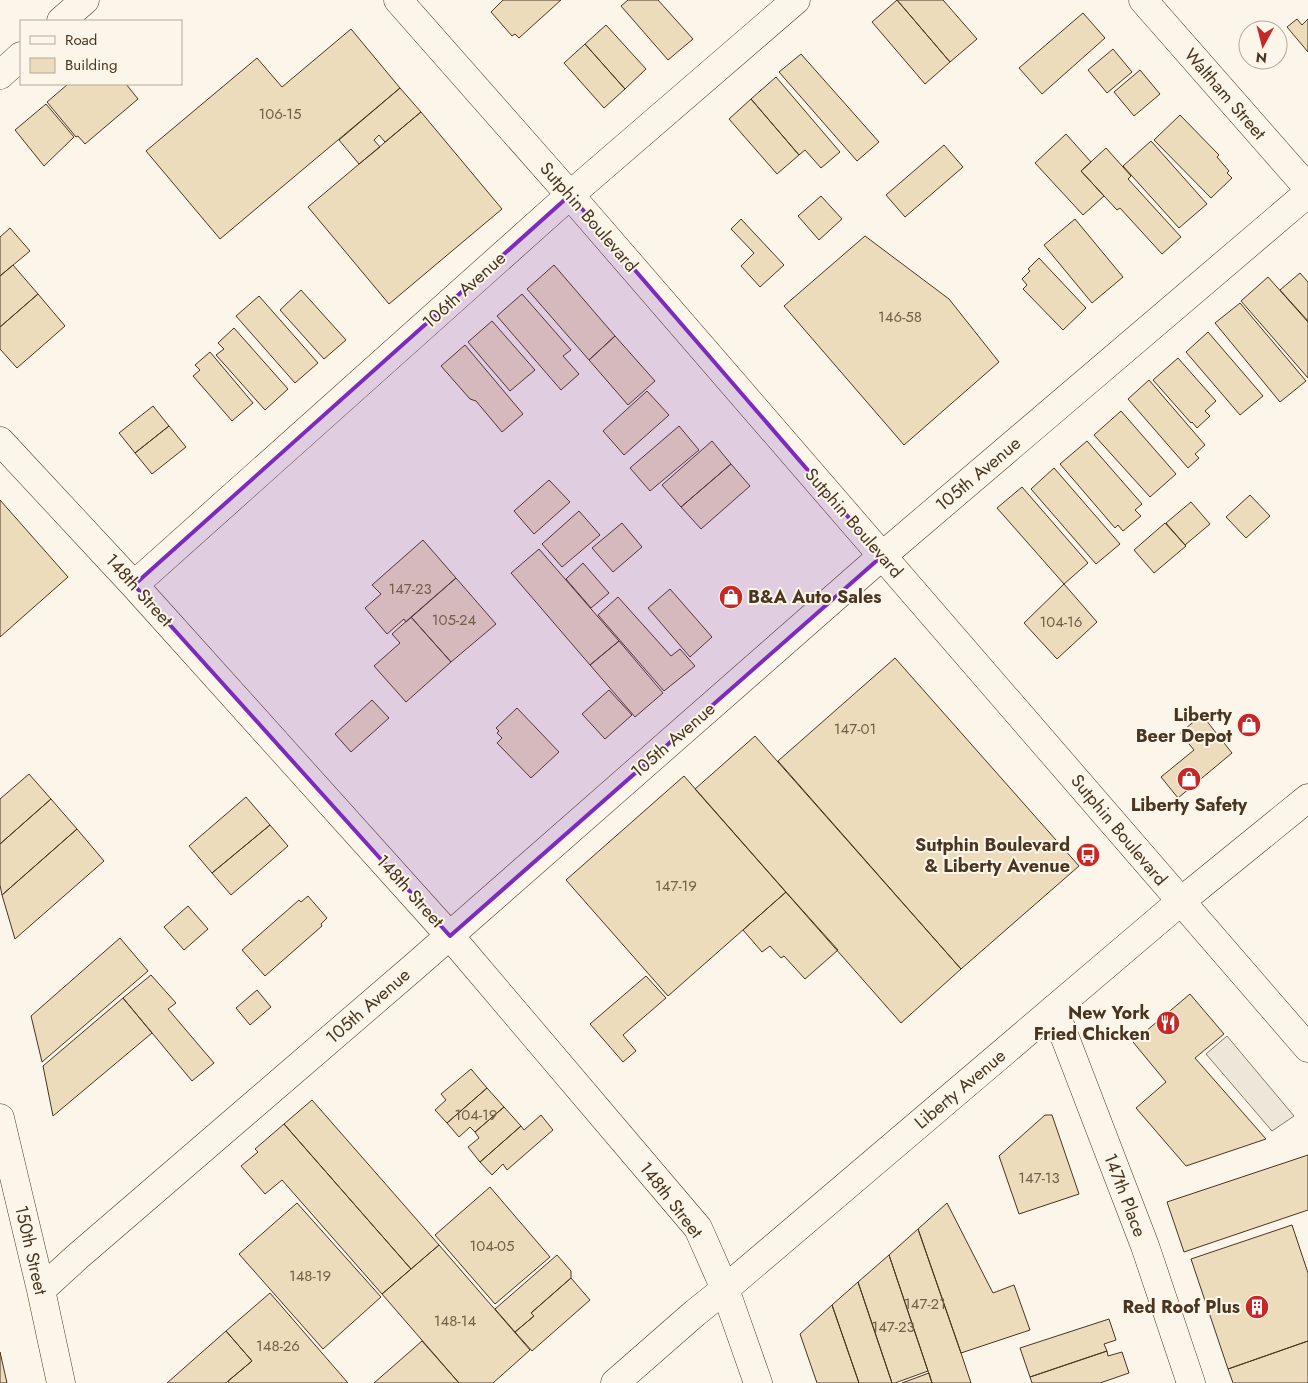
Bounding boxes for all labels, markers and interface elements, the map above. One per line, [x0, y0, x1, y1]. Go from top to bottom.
legend [20, 20, 182, 85]
north arrow [1238, 20, 1288, 70]
text: Road [65, 29, 97, 51]
street label: Waltham Street [1178, 43, 1273, 146]
text: N [1255, 47, 1268, 69]
text: Building [65, 54, 117, 76]
house number: 106-15 [259, 103, 301, 125]
street label: Sutphin Boulevard [534, 156, 644, 278]
street label: 106th Avenue [416, 245, 512, 335]
house number: 146-58 [878, 306, 922, 328]
street label: 105th Avenue [930, 431, 1026, 517]
street label: Sutphin Boulevard [799, 462, 909, 584]
street label: 148th Street [99, 548, 179, 633]
house number: 147-23 [388, 578, 432, 600]
shop icon: B&A Auto Sales [718, 584, 744, 610]
place label: B&A Auto Sales [748, 584, 881, 610]
house number: 105-24 [432, 609, 477, 631]
house number: 104-16 [1039, 611, 1083, 633]
street label: 105th Avenue [625, 696, 721, 784]
place label: Liberty Beer Depot [1136, 702, 1233, 749]
shop icon: Liberty Beer Depot [1236, 712, 1262, 738]
house number: 147-01 [834, 718, 876, 740]
shop icon: Liberty Safety [1176, 766, 1202, 792]
street label: Sutphin Boulevard [1065, 769, 1173, 891]
place label: Liberty Safety [1131, 792, 1248, 818]
place label: Sutphin Boulevard & Liberty Avenue [915, 832, 1070, 879]
bus stop icon: Sutphin Boulevard & Liberty Avenue [1075, 842, 1101, 868]
street label: 148th Street [370, 849, 450, 934]
house number: 147-19 [655, 875, 697, 897]
street label: 105th Avenue [320, 962, 416, 1050]
place label: New York Fried Chicken [1034, 1000, 1151, 1047]
restaurant icon: New York Fried Chicken [1155, 1010, 1181, 1036]
street label: Liberty Avenue [909, 1043, 1011, 1135]
house number: 104-19 [454, 1104, 498, 1126]
street label: 147th Place [1097, 1149, 1153, 1241]
street label: 148th Street [633, 1156, 710, 1244]
house number: 147-13 [1018, 1167, 1060, 1189]
street label: 150th Street [8, 1203, 54, 1298]
house number: 104-05 [469, 1235, 515, 1257]
house number: 148-19 [289, 1265, 331, 1287]
house number: 147-21 [904, 1293, 946, 1315]
place label: Red Roof Plus [1122, 1294, 1240, 1320]
building icon: Red Roof Plus [1244, 1294, 1270, 1320]
house number: 148-14 [434, 1310, 476, 1332]
house number: 147-23 [871, 1316, 915, 1338]
house number: 148-26 [256, 1335, 300, 1357]

